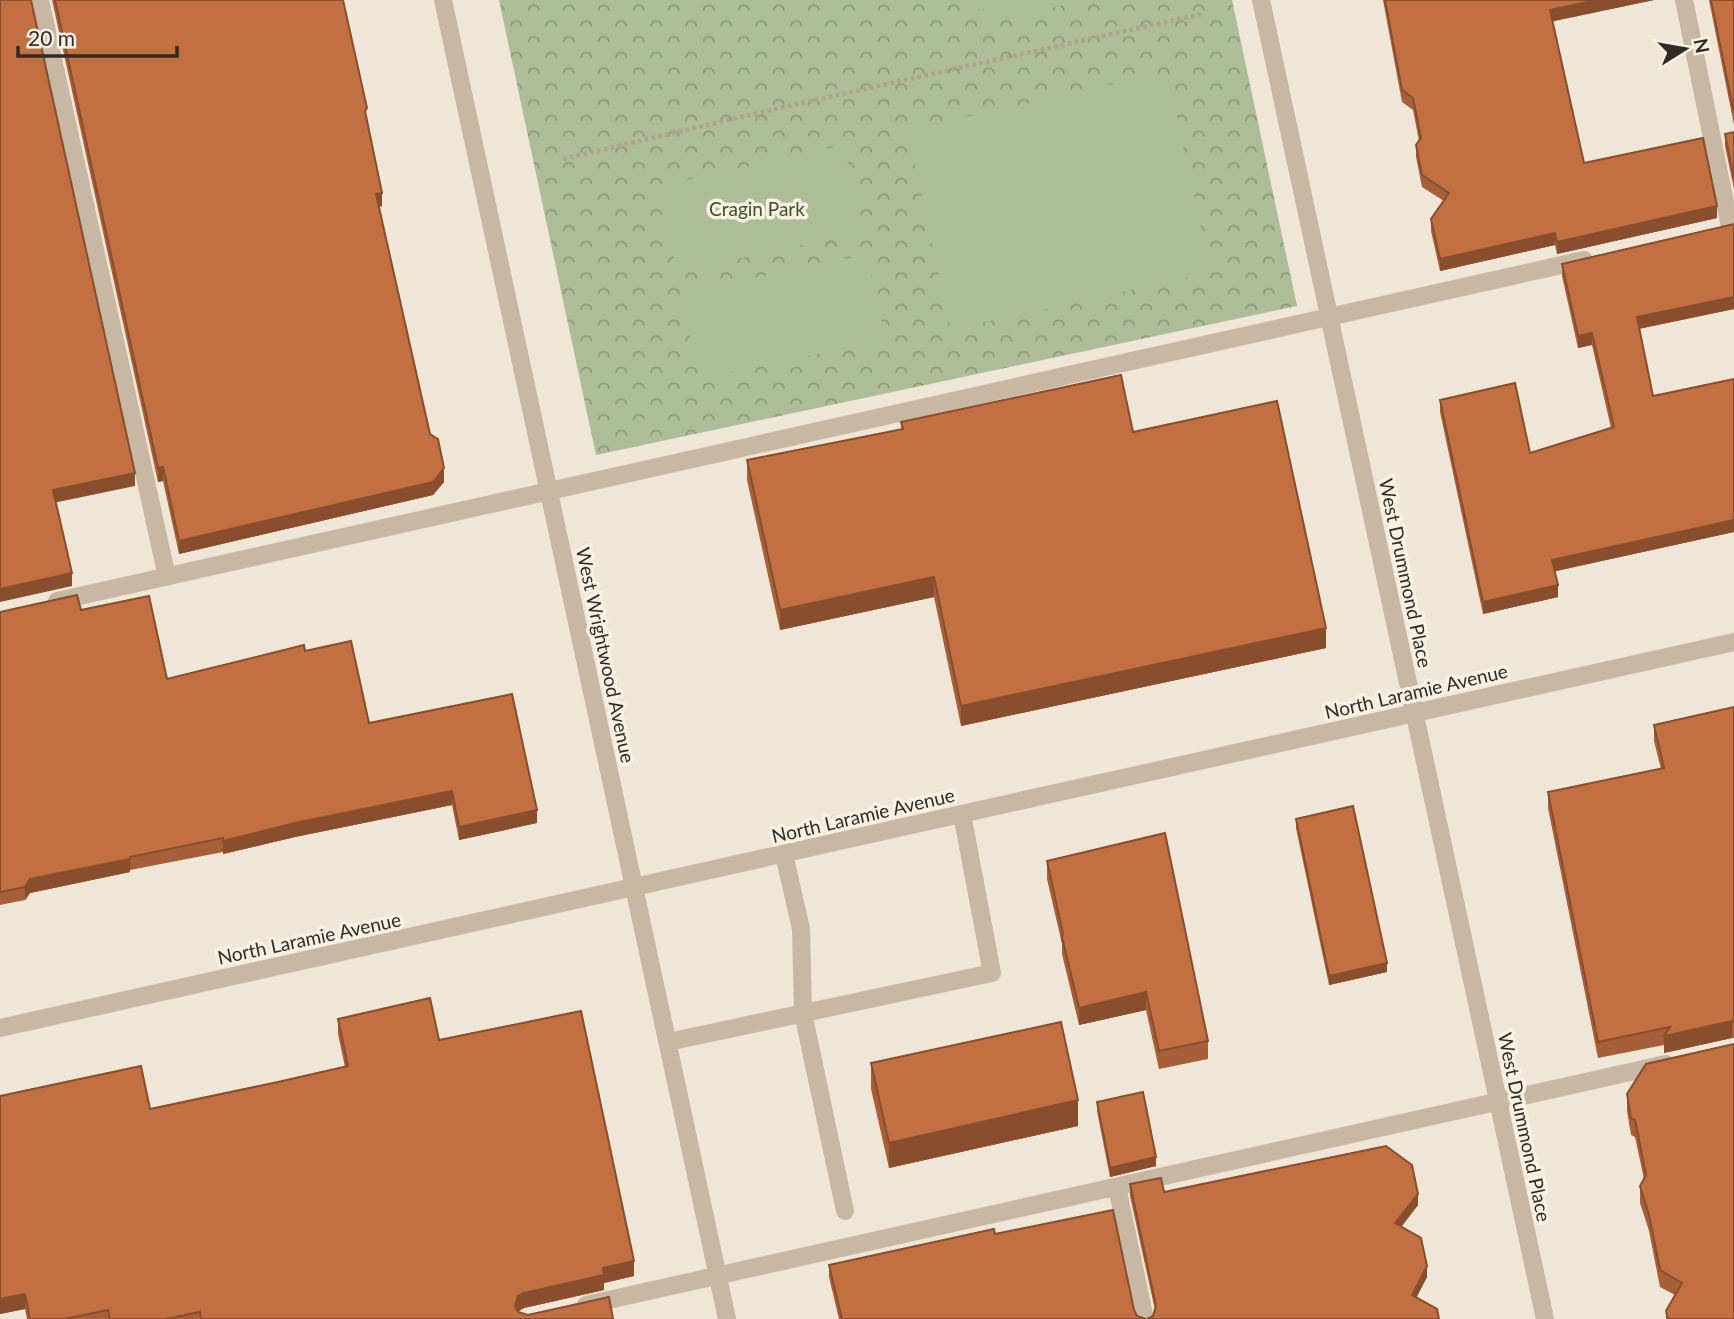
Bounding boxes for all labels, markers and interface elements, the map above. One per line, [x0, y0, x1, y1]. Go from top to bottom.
scale bar [18, 14, 177, 58]
north arrow [1650, 14, 1720, 84]
text: 20 m [28, 25, 75, 50]
text: N [1689, 36, 1715, 55]
park label: Cragin Park [709, 197, 805, 220]
street label: West Drummond Place [1375, 476, 1437, 670]
street label: West Wrightwood Avenue [572, 545, 640, 765]
street label: North Laramie Avenue [1322, 659, 1510, 723]
street label: North Laramie Avenue [769, 783, 957, 847]
street label: North Laramie Avenue [215, 907, 403, 969]
street label: West Drummond Place [1494, 1030, 1556, 1224]

